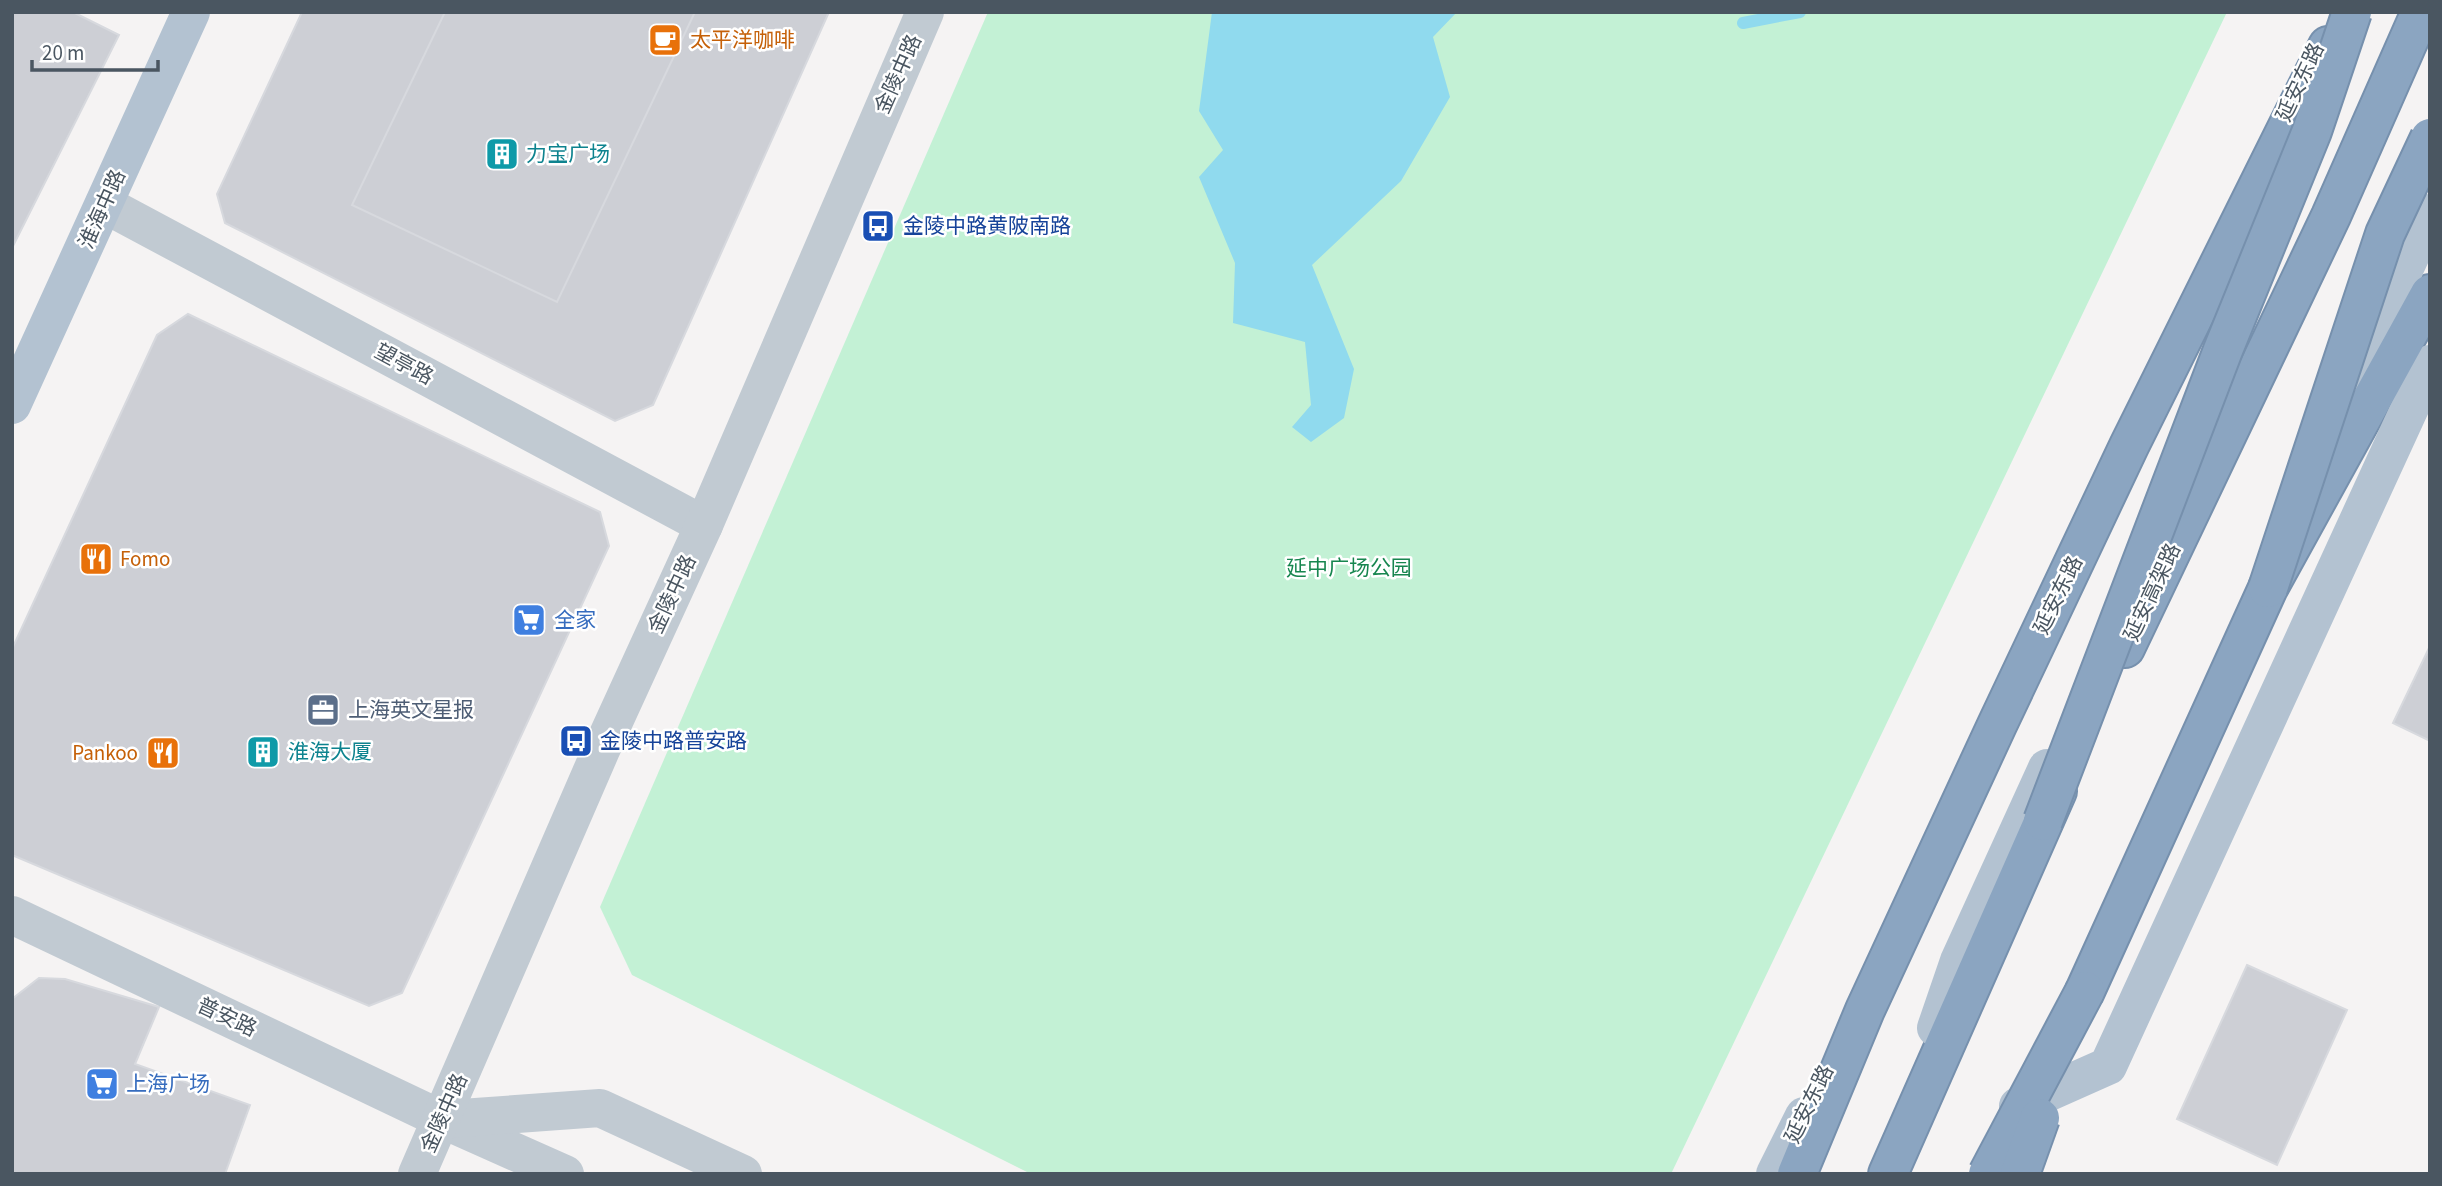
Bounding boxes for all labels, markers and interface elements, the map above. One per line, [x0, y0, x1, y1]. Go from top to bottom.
cafe icon: 太平洋咖啡 [646, 21, 684, 59]
place label: 太平洋咖啡 [690, 25, 795, 55]
scale bar [32, 28, 158, 72]
street label: 金陵中路 [867, 30, 929, 118]
text: 20 m [42, 38, 84, 68]
street label: 延安东路 [2269, 38, 2331, 126]
building icon: 力宝广场 [483, 135, 521, 173]
place label: 力宝广场 [526, 139, 610, 169]
street label: 淮海中路 [71, 165, 133, 253]
bus stop icon: 金陵中路黄陂南路 [859, 207, 897, 245]
place label: 金陵中路黄陂南路 [903, 211, 1071, 241]
street label: 望亭路 [369, 336, 439, 392]
street label: 延安高架路 [2116, 538, 2188, 646]
restaurant icon: Fomo [77, 540, 115, 578]
place label: Fomo [120, 544, 170, 574]
street label: 金陵中路 [641, 550, 703, 638]
street label: 延安东路 [2026, 551, 2090, 639]
park label: 延中广场公园 [1286, 553, 1412, 583]
supermarket icon: 全家 [510, 601, 548, 639]
place label: 全家 [554, 605, 596, 635]
office icon: 上海英文星报 [304, 691, 342, 729]
place label: 上海英文星报 [348, 695, 474, 725]
bus stop icon: 金陵中路普安路 [557, 722, 595, 760]
place label: 金陵中路普安路 [600, 726, 747, 756]
building icon: 淮海大厦 [244, 733, 282, 771]
restaurant icon: Pankoo [144, 734, 182, 772]
place label: 淮海大厦 [288, 737, 372, 767]
place label: Pankoo [72, 738, 138, 768]
street label: 普安路 [192, 990, 262, 1044]
street label: 延安东路 [1777, 1060, 1841, 1148]
supermarket icon: 上海广场 [83, 1065, 121, 1103]
place label: 上海广场 [126, 1069, 210, 1099]
street label: 金陵中路 [413, 1069, 475, 1157]

